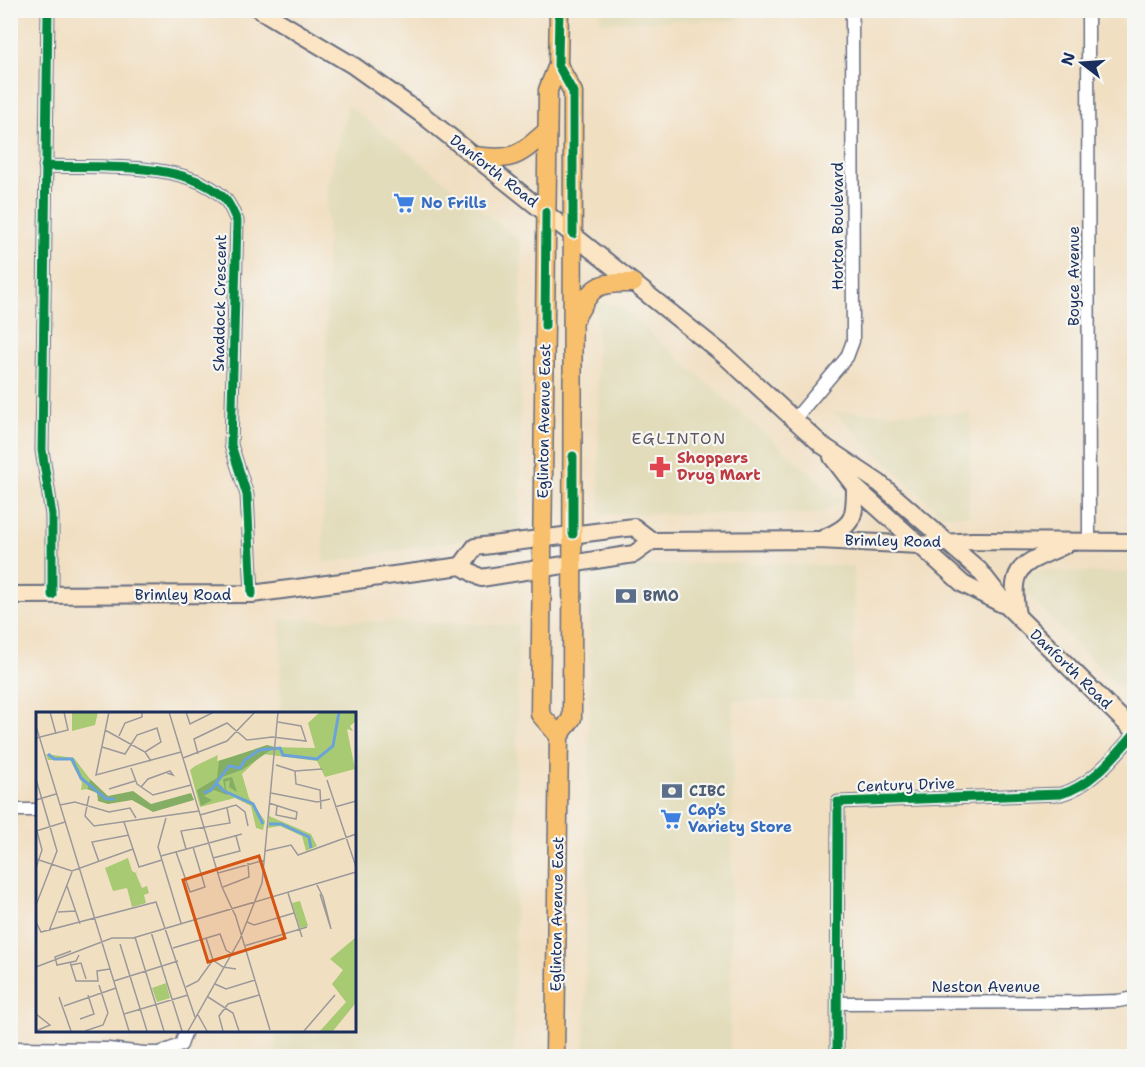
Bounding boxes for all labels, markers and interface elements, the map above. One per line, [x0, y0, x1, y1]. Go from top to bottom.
north arrow [1052, 33, 1112, 93]
text: N [1056, 50, 1080, 68]
street label: Danforth Road [446, 130, 543, 212]
street label: Horton Boulevard [828, 162, 848, 290]
supermarket icon: No Frills [392, 191, 416, 215]
place label: No Frills [421, 193, 487, 213]
street label: Boyce Avenue [1064, 226, 1084, 326]
street label: Shaddock Crescent [209, 234, 231, 372]
street label: Eglinton Avenue East [533, 343, 555, 499]
district label: EGLINTON [631, 428, 727, 449]
place label: Shoppers Drug Mart [677, 448, 761, 485]
pharmacy icon: Shoppers Drug Mart [648, 455, 672, 479]
street label: Brimley Road [845, 530, 942, 552]
bank icon: BMO [614, 584, 638, 608]
street label: Brimley Road [135, 585, 232, 605]
place label: BMO [643, 586, 679, 606]
street label: Danforth Road [1026, 625, 1117, 714]
inset map [36, 712, 356, 1031]
street label: Century Drive [857, 773, 955, 797]
bank icon: CIBC [660, 779, 684, 803]
place label: CIBC [689, 781, 725, 801]
place label: Cap’s Variety Store [688, 800, 792, 837]
supermarket icon: Cap’s Variety Store [659, 807, 683, 831]
street label: Eglinton Avenue East [546, 836, 568, 992]
street label: Neston Avenue [932, 977, 1041, 997]

